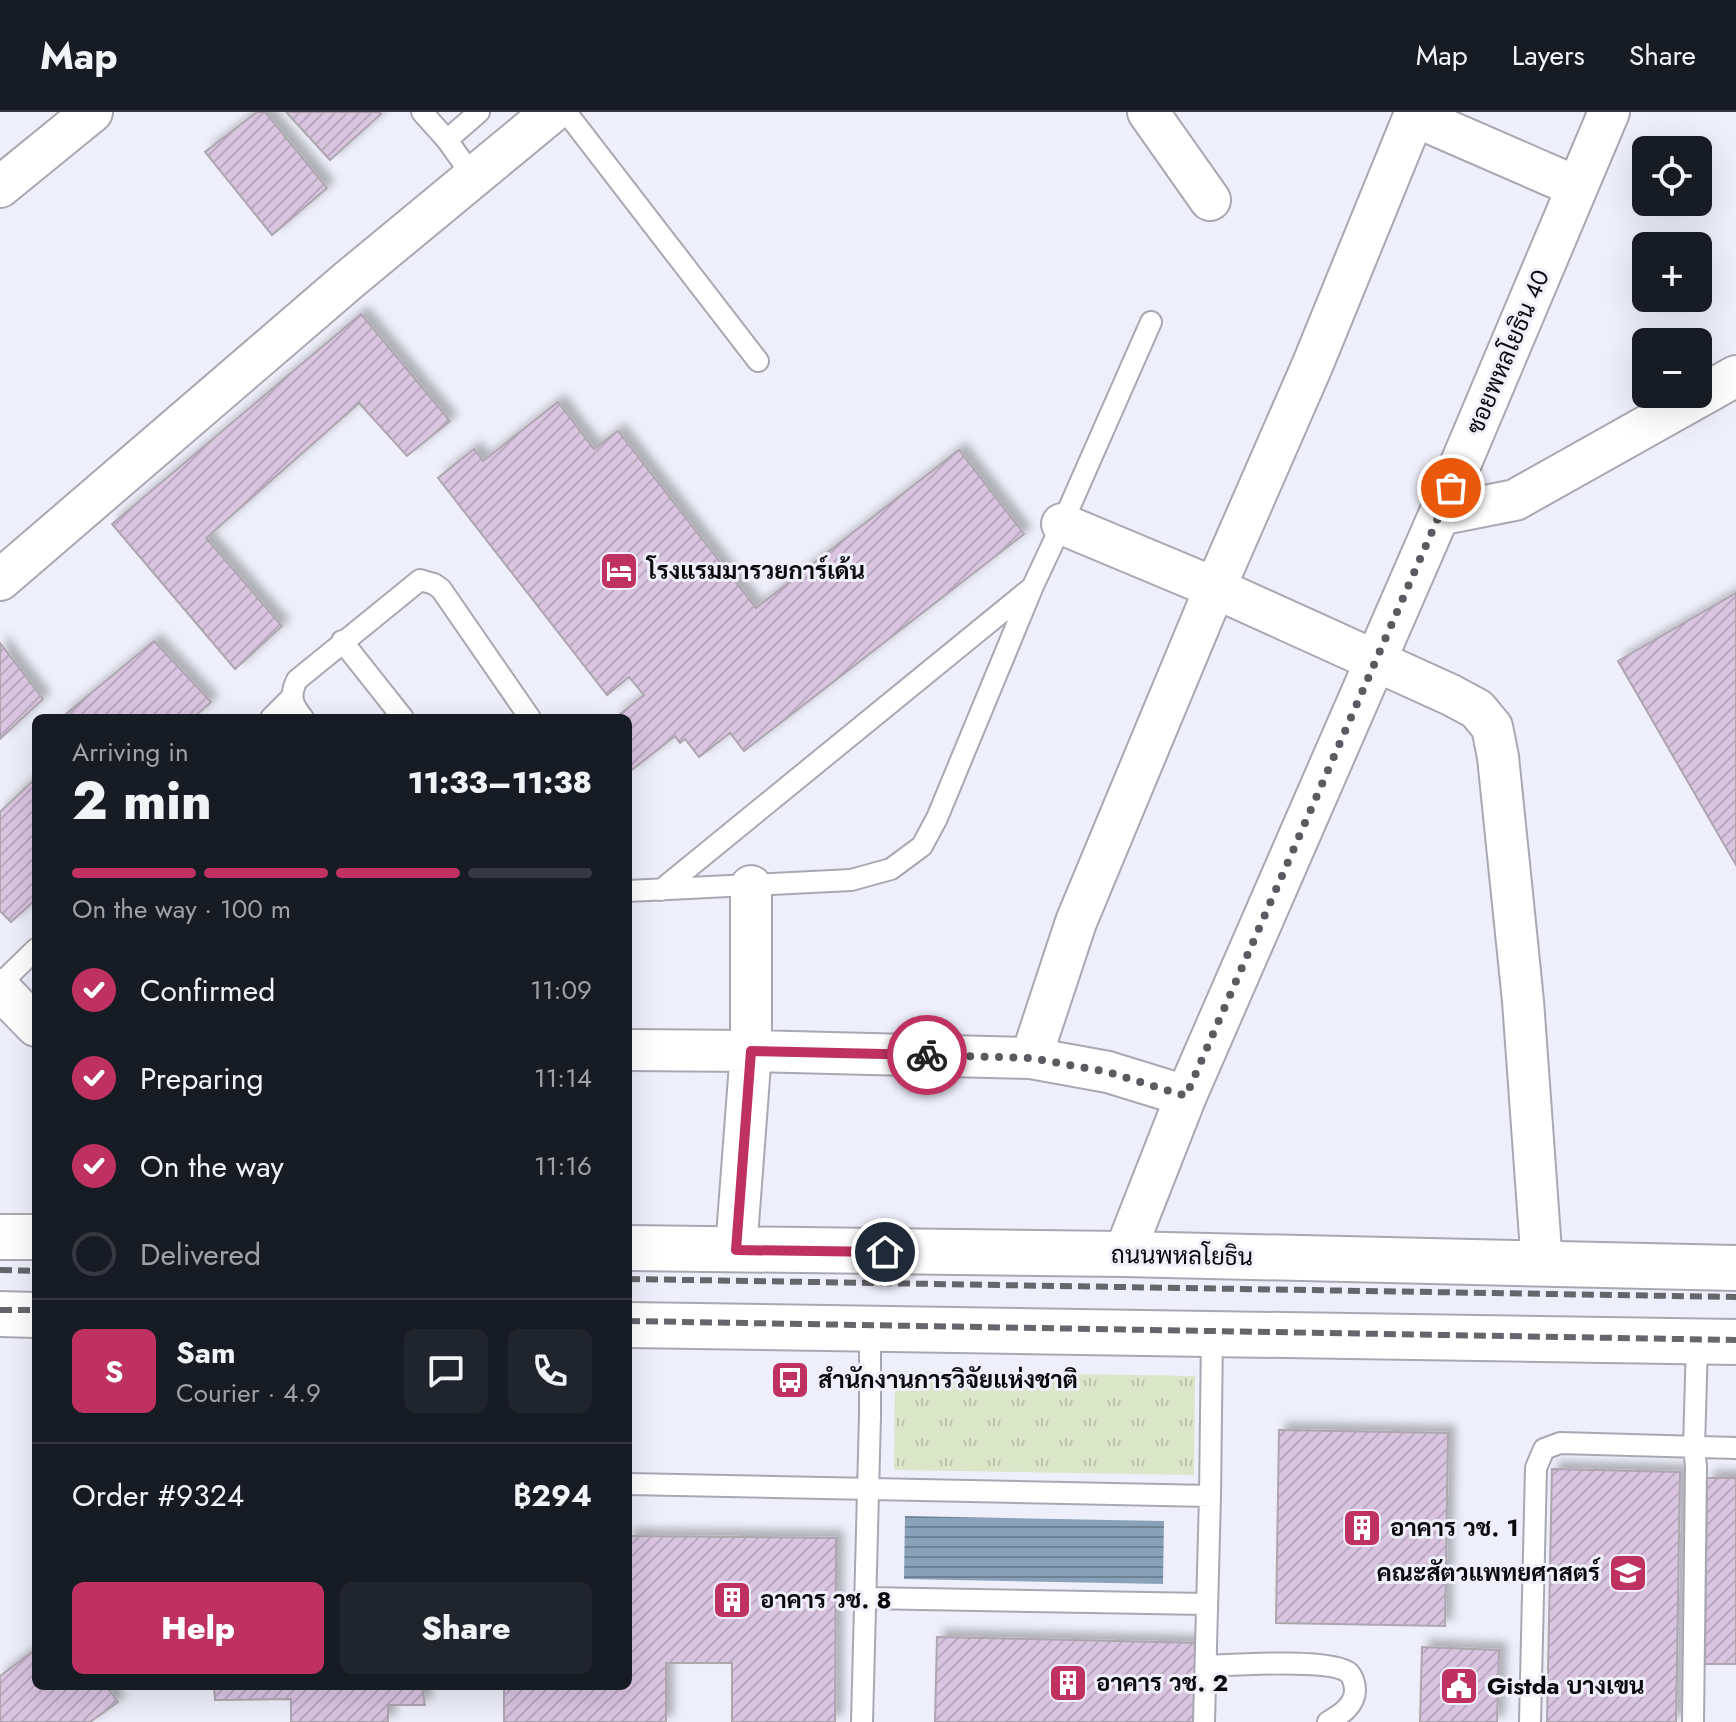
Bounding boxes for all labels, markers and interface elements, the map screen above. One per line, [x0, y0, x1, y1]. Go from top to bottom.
text: Map [40, 28, 118, 83]
text: Map [1416, 35, 1468, 76]
text: Layers [1512, 35, 1585, 76]
text: Share [1629, 35, 1696, 76]
map controls [1632, 136, 1712, 408]
button: locate [1632, 136, 1712, 216]
button: + [1632, 232, 1712, 312]
street label: ซอยพหลโยธิน 40 [1457, 264, 1558, 440]
button: − [1632, 328, 1712, 408]
pin [1417, 454, 1485, 522]
icon: bag [1429, 466, 1473, 510]
hotel icon: โรงแรมมารวยการ์เด้น [598, 550, 640, 592]
place label: โรงแรมมารวยการ์เด้น [645, 553, 865, 588]
text: Arriving in [72, 733, 189, 771]
text: 11:33–11:38 [408, 761, 592, 804]
text: 2 min [72, 763, 212, 839]
text: On the way · 100 m [72, 890, 291, 928]
icon: check [72, 968, 116, 1012]
text: Confirmed [140, 969, 275, 1012]
text: 11:09 [530, 971, 592, 1009]
courier [887, 1015, 967, 1095]
icon: bike [905, 1033, 949, 1077]
icon: check [72, 1056, 116, 1100]
text: Preparing [140, 1057, 264, 1100]
text: 11:14 [534, 1059, 592, 1097]
icon: check [72, 1144, 116, 1188]
text: On the way [140, 1145, 284, 1188]
text: 11:16 [534, 1147, 592, 1185]
pin [851, 1218, 919, 1286]
icon: home [863, 1230, 907, 1274]
text: Delivered [140, 1233, 261, 1276]
street label: ถนนพหลโยธิน [1111, 1237, 1253, 1274]
button: chat [404, 1329, 488, 1413]
button: phone [508, 1329, 592, 1413]
text: Sam [176, 1331, 236, 1374]
text: S [105, 1350, 123, 1393]
bus stop icon: สำนักงานการวิจัยแห่งชาติ [769, 1359, 811, 1401]
place label: สำนักงานการวิจัยแห่งชาติ [818, 1362, 1078, 1397]
text: Courier · 4.9 [176, 1374, 321, 1412]
text: Order #9324 [72, 1474, 244, 1517]
text: ฿294 [513, 1474, 592, 1517]
building icon: อาคาร วช. 1 [1341, 1507, 1383, 1549]
place label: อาคาร วช. 1 [1390, 1510, 1519, 1545]
school or university icon: คณะสัตวแพทยศาสตร์ [1607, 1552, 1649, 1594]
place label: คณะสัตวแพทยศาสตร์ [1377, 1555, 1602, 1590]
building icon: อาคาร วช. 8 [711, 1579, 753, 1621]
button: Help [72, 1582, 324, 1674]
button: Share [340, 1582, 592, 1674]
place label: อาคาร วช. 8 [760, 1582, 891, 1617]
building icon: อาคาร วช. 2 [1047, 1662, 1089, 1704]
place label: อาคาร วช. 2 [1096, 1665, 1228, 1700]
public building icon: Gistda บางเขน [1438, 1665, 1480, 1707]
place label: Gistda บางเขน [1487, 1668, 1645, 1703]

